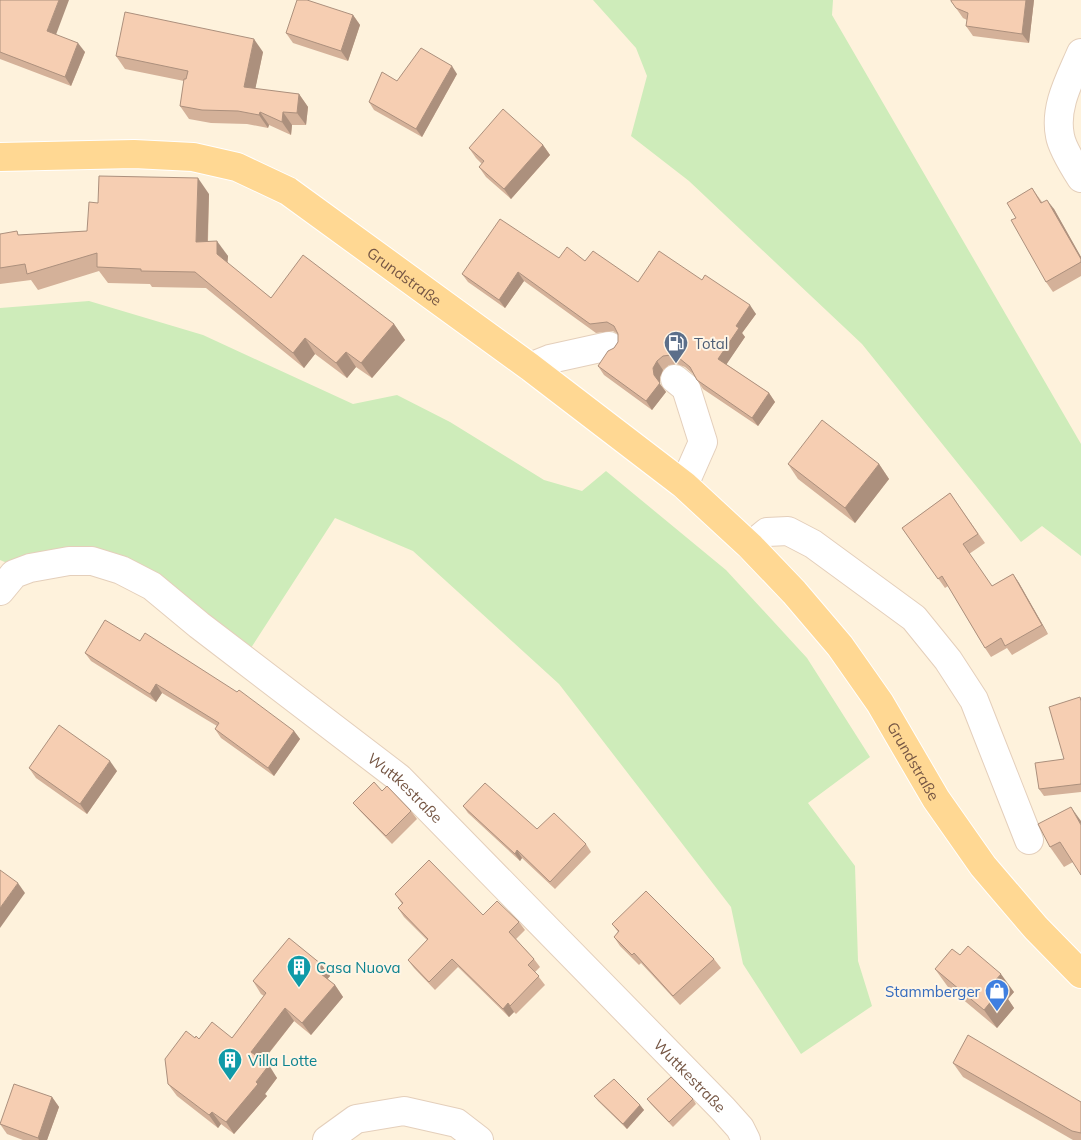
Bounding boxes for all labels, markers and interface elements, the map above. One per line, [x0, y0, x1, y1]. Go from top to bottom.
street label: Grundstraße [364, 242, 446, 309]
fuel station icon: Total [663, 330, 689, 364]
place label: Total [694, 334, 728, 353]
street label: Grundstraße [884, 718, 944, 804]
street label: Wuttkestraße [364, 748, 447, 827]
building icon: Casa Nuova [286, 954, 312, 988]
place label: Casa Nuova [316, 958, 401, 977]
shop icon: Stammberger [984, 978, 1010, 1012]
place label: Stammberger [885, 982, 981, 1001]
street label: Wuttkestraße [650, 1035, 730, 1116]
building icon: Villa Lotte [217, 1047, 243, 1081]
place label: Villa Lotte [248, 1051, 317, 1070]

